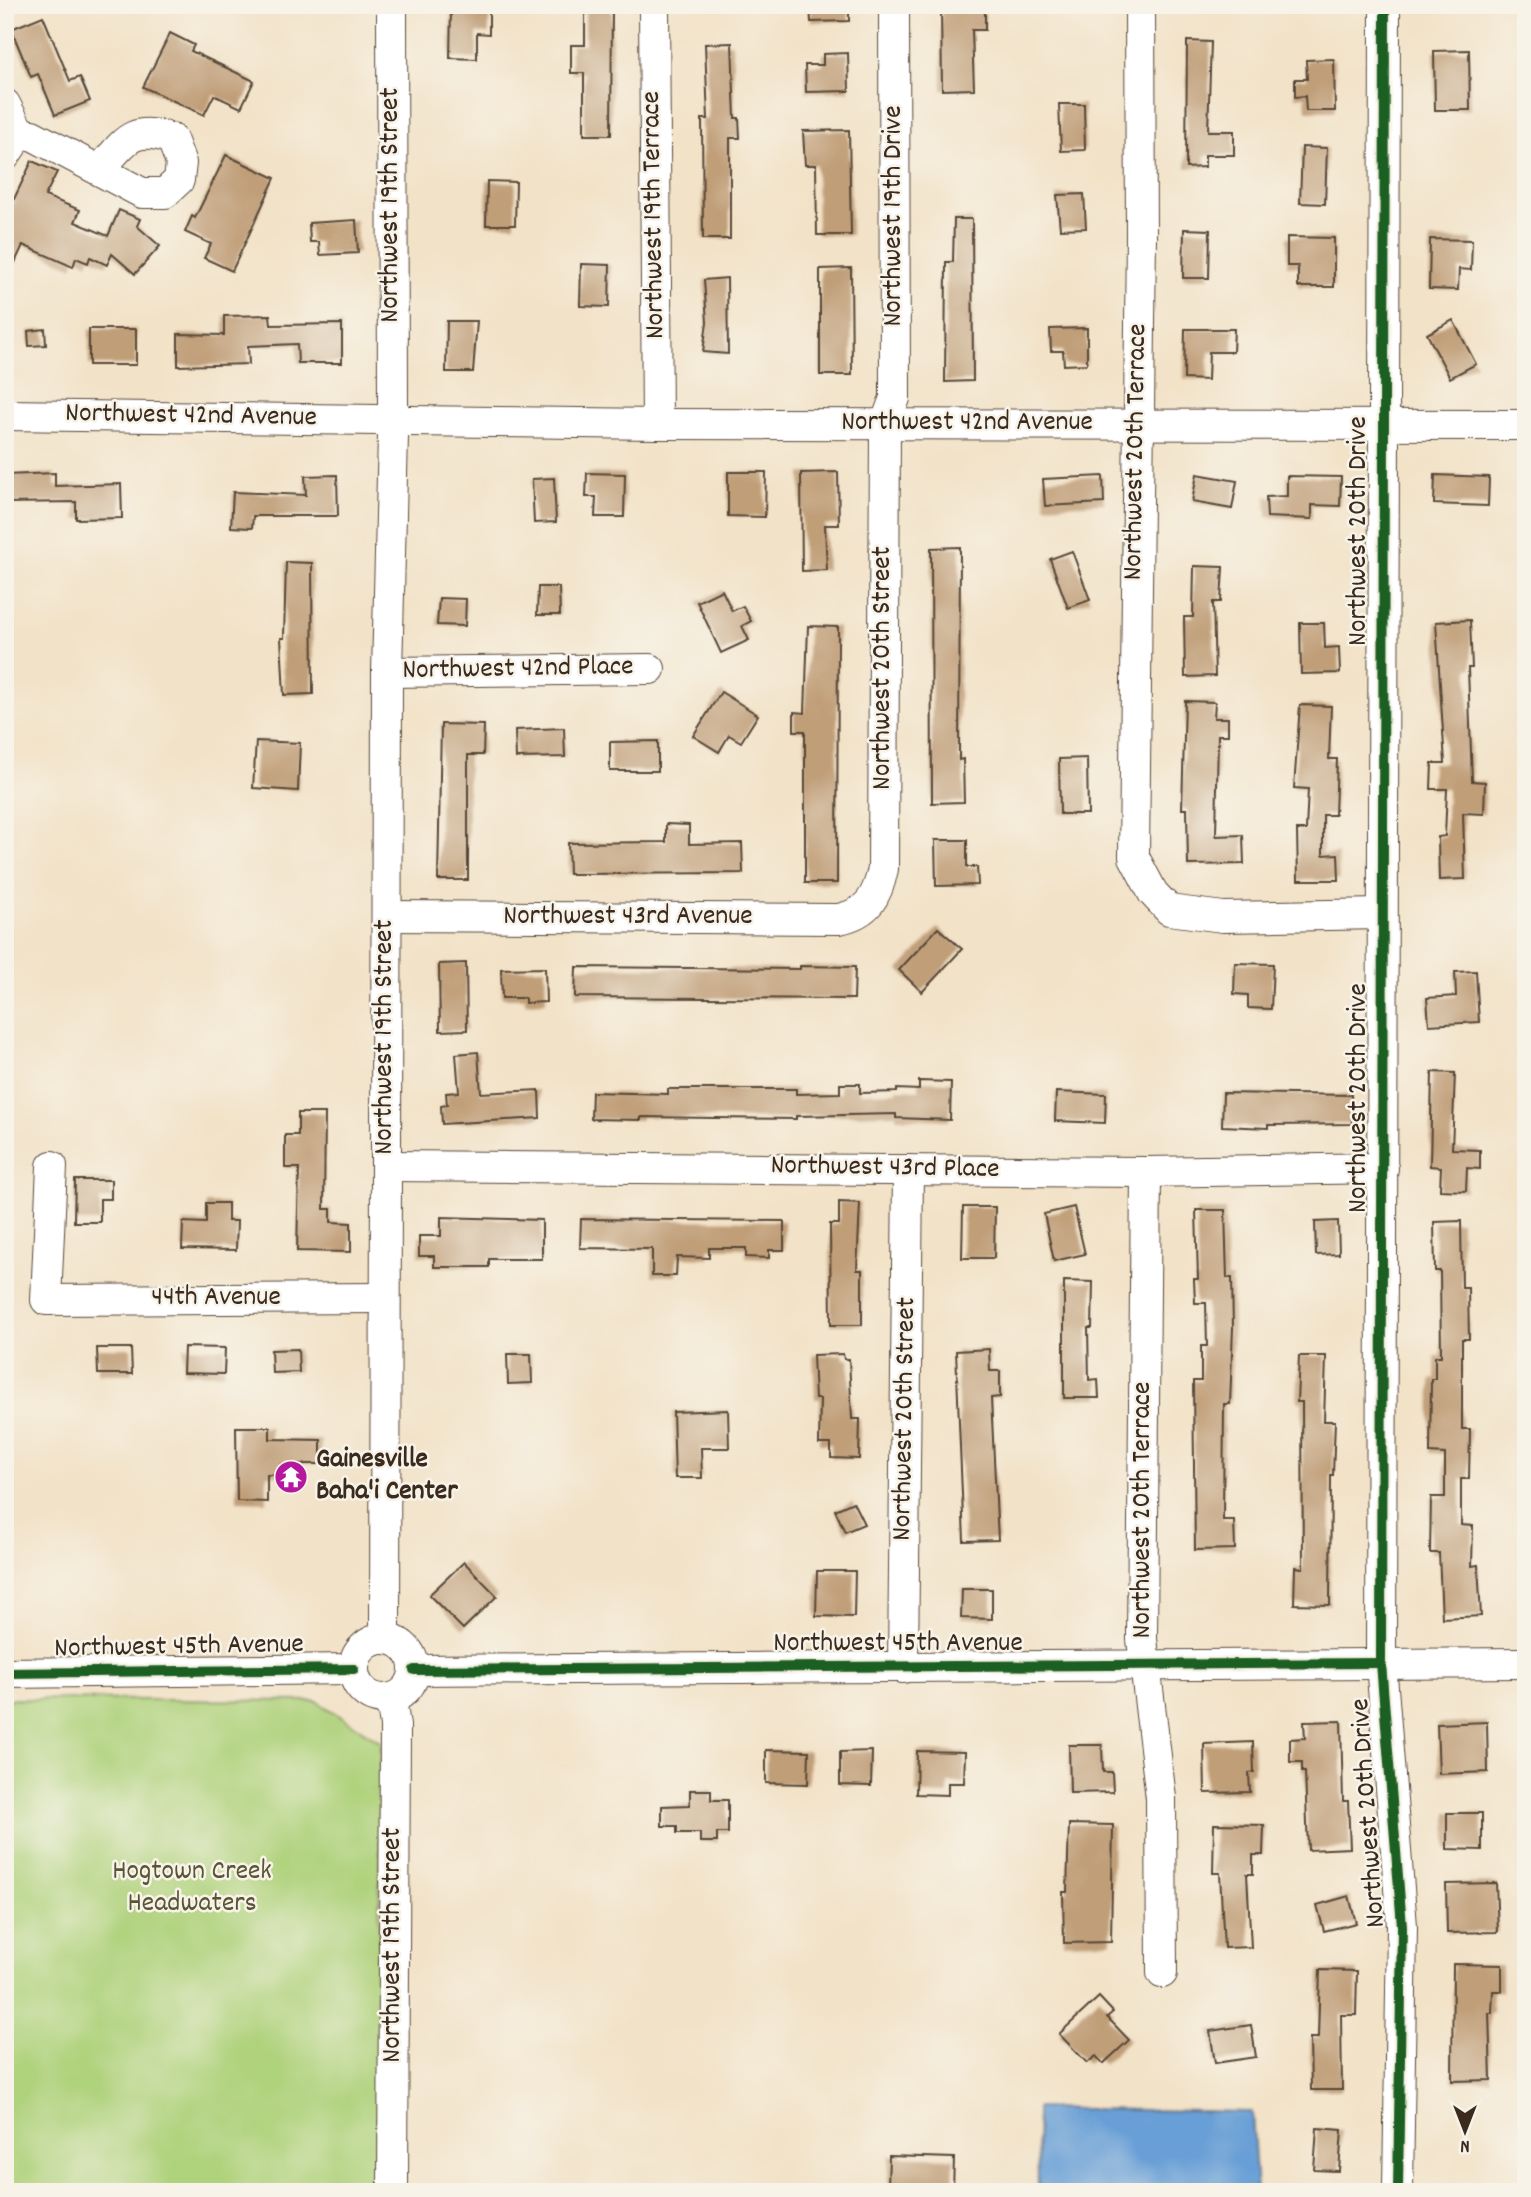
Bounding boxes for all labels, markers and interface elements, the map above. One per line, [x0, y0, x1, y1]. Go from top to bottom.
street label: Northwest 19th Street [372, 87, 412, 323]
street label: Northwest 19th Terrace [633, 91, 677, 339]
street label: Northwest 19th Drive [875, 105, 915, 327]
street label: Northwest 20th Terrace [1115, 323, 1159, 581]
street label: Northwest 42nd Avenue [65, 395, 317, 439]
street label: Northwest 42nd Avenue [841, 404, 1093, 444]
street label: Northwest 20th Drive [1340, 416, 1380, 646]
street label: Northwest 20th Street [864, 546, 904, 790]
street label: Northwest 42nd Place [402, 648, 634, 692]
street label: Northwest 43rd Avenue [503, 898, 753, 938]
street label: Northwest 19th Street [366, 919, 406, 1155]
street label: Northwest 20th Drive [1340, 983, 1380, 1213]
street label: Northwest 43rd Place [770, 1147, 1000, 1191]
street label: 44th Avenue [151, 1279, 281, 1319]
street label: Northwest 20th Street [884, 1297, 928, 1541]
street label: Northwest 20th Terrace [1124, 1382, 1164, 1638]
place label: Gainesville Baha'i Center [316, 1441, 458, 1513]
temple icon: Gainesville Baha'i Center [272, 1458, 310, 1496]
street label: Northwest 45th Avenue [773, 1625, 1023, 1665]
street label: Northwest 45th Avenue [54, 1626, 304, 1670]
street label: Northwest 20th Drive [1342, 1697, 1398, 1929]
street label: Northwest 19th Street [374, 1827, 414, 2063]
park label: Hogtown Creek Headwaters [112, 1853, 272, 1925]
north arrow [1430, 2096, 1500, 2166]
text: N [1460, 2131, 1470, 2158]

